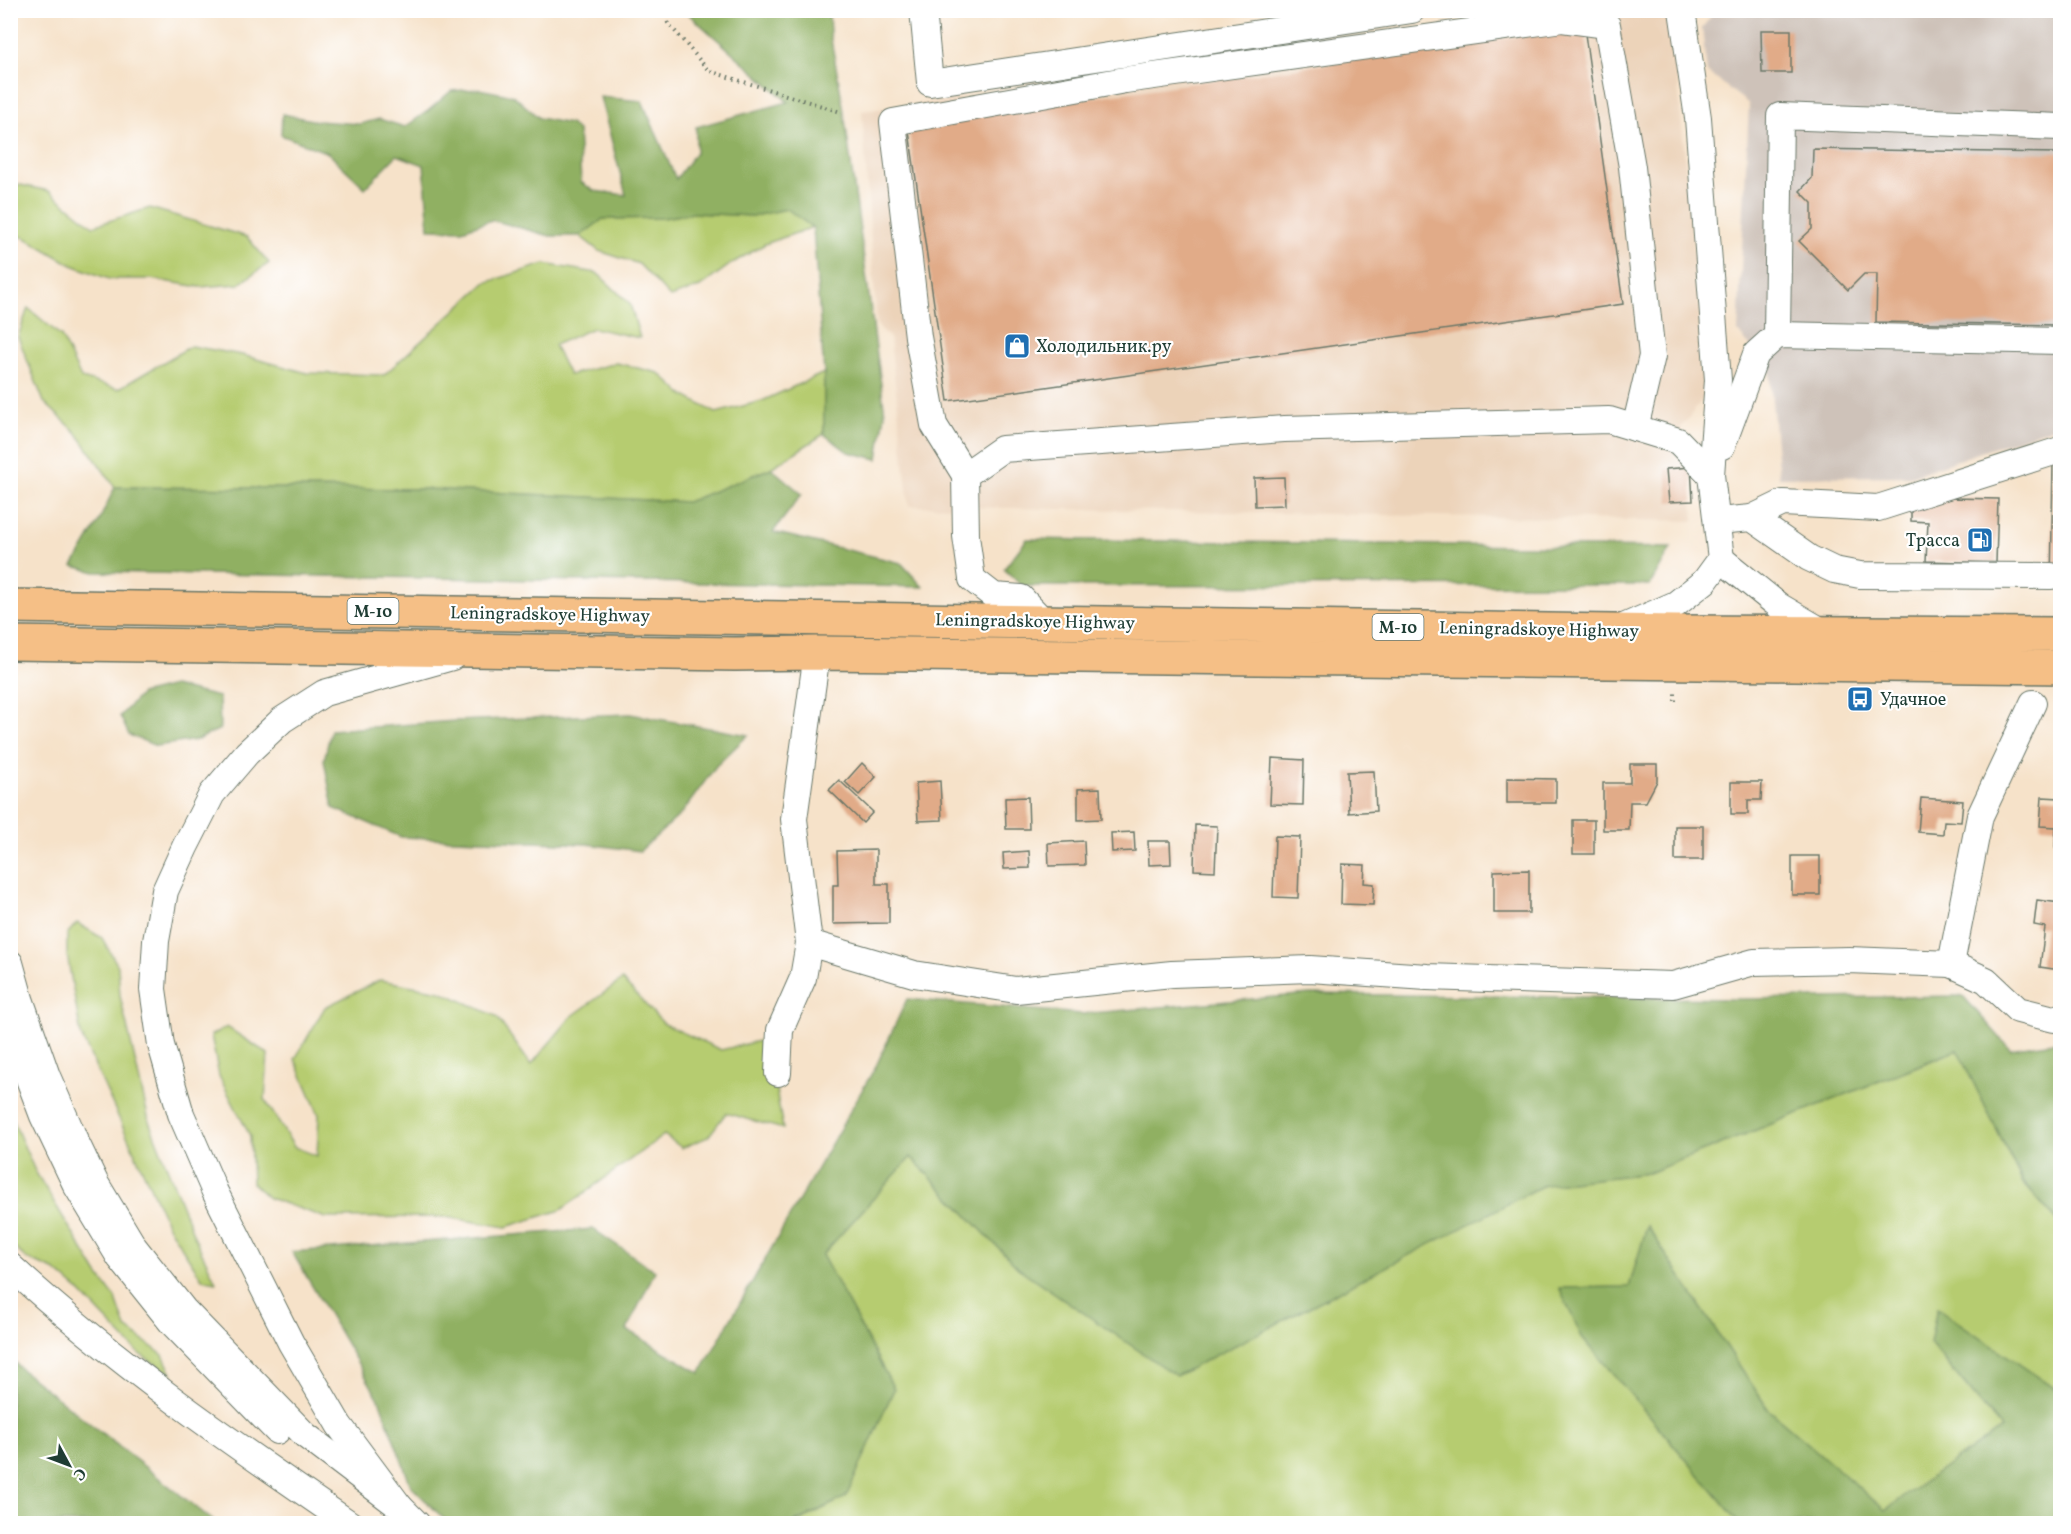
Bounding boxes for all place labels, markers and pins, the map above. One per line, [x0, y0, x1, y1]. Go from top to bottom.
shop icon: Холодильник.ру [1002, 331, 1032, 361]
place label: Холодильник.ру [1036, 335, 1172, 360]
fuel station icon: Трасса [1965, 525, 1995, 555]
place label: Трасса [1906, 529, 1960, 554]
bus stop icon: Удачное [1845, 684, 1875, 714]
place label: Удачное [1880, 688, 1946, 713]

